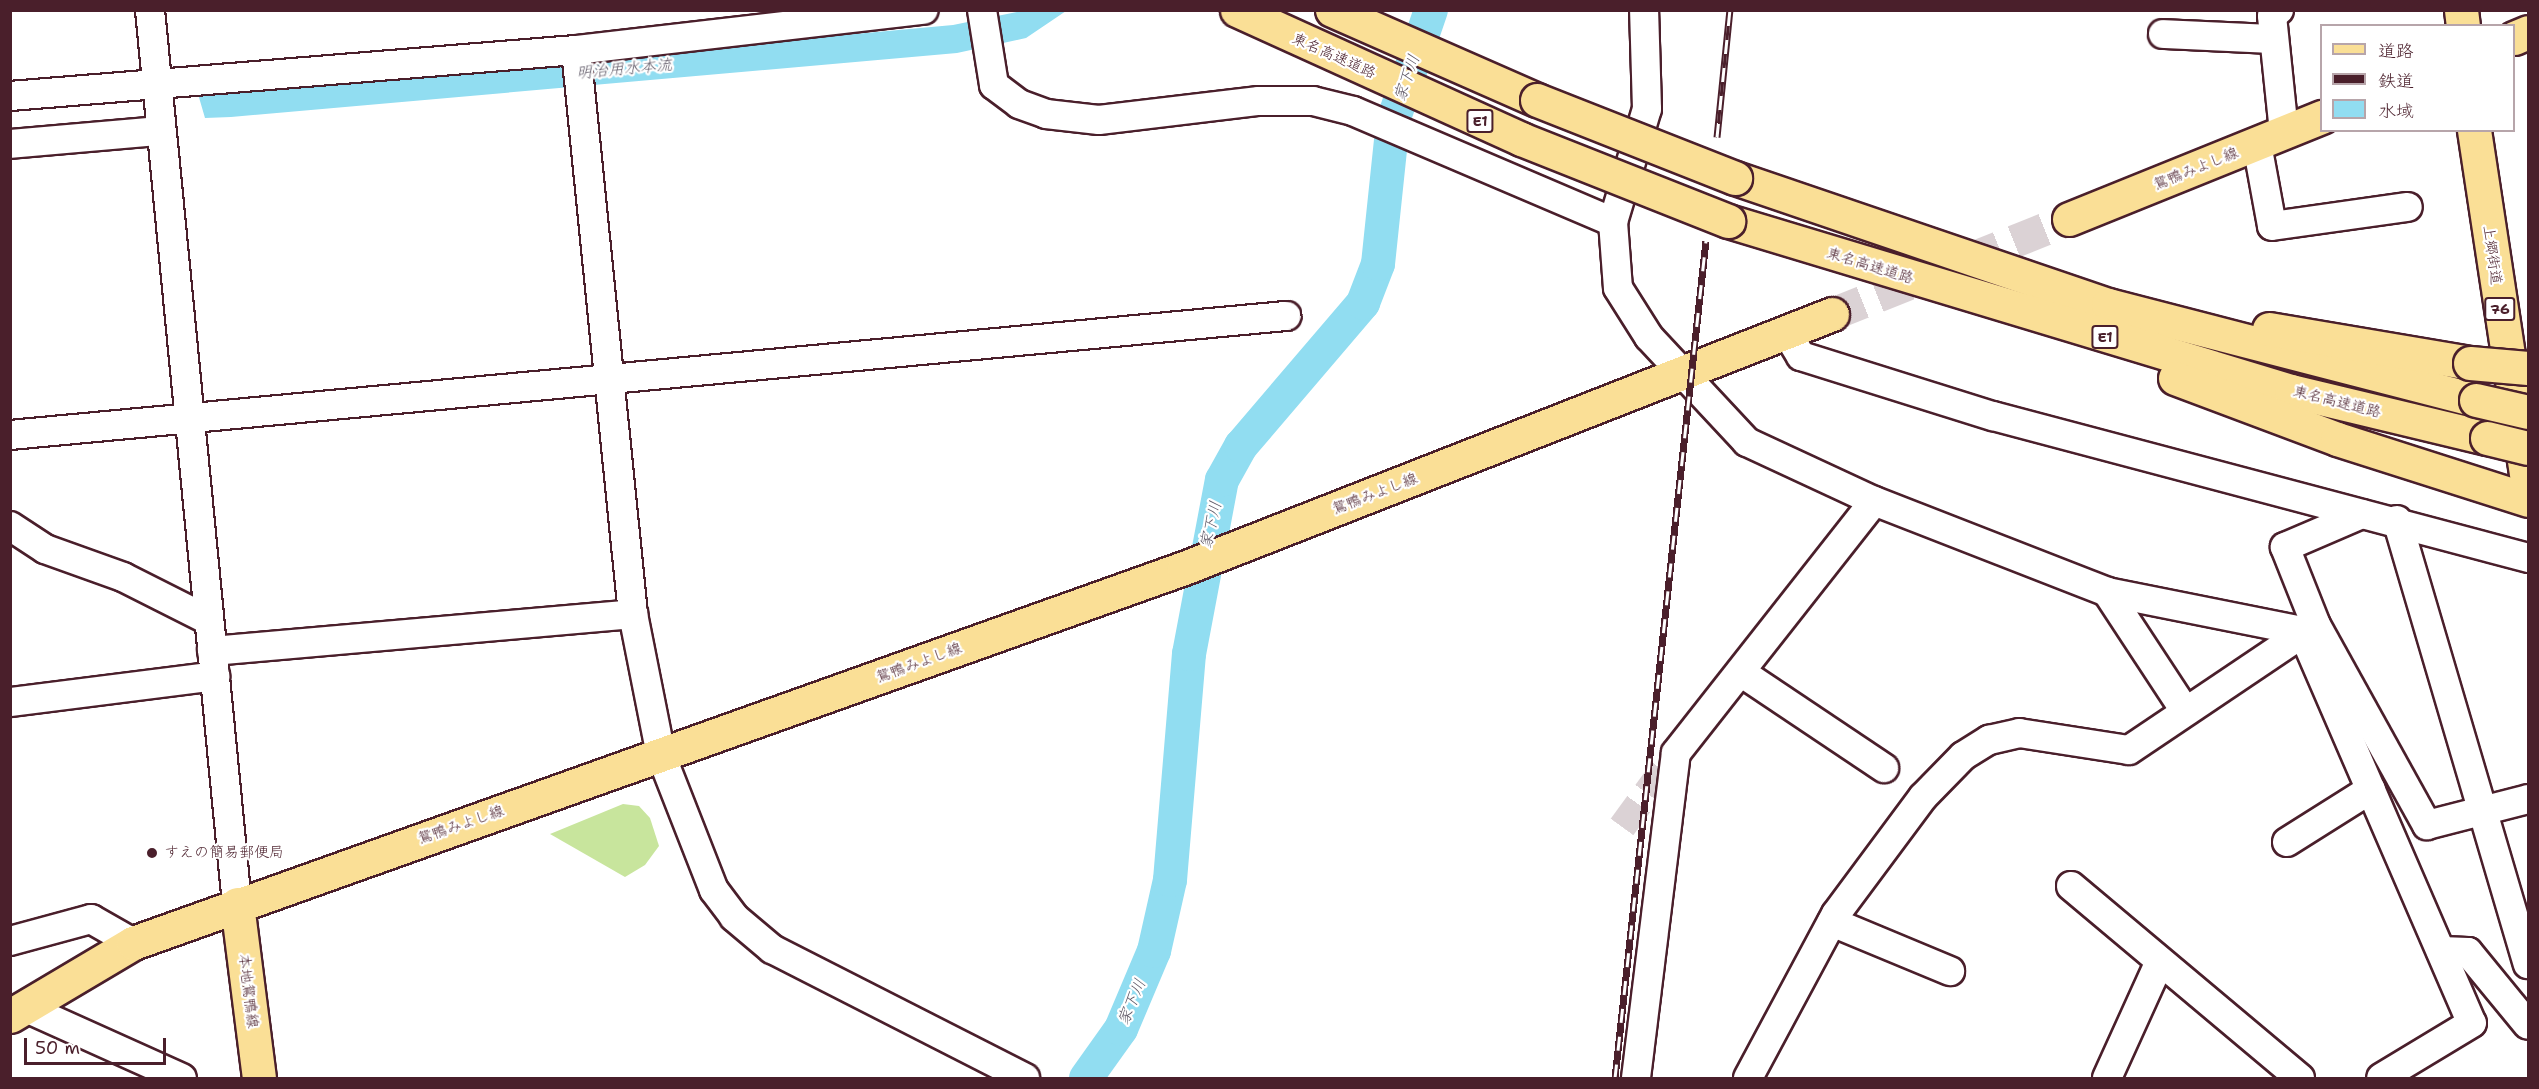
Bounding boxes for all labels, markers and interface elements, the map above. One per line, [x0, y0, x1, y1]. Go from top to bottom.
legend [2320, 24, 2515, 132]
street label: 東名高速道路 [1289, 29, 1379, 83]
text: 道路 [2378, 39, 2414, 63]
water label: 家下川 [1390, 52, 1424, 104]
water label: 明治用水本流 [575, 55, 673, 83]
text: 鉄道 [2378, 69, 2414, 93]
text: 水域 [2378, 99, 2414, 123]
road number: E1 [1465, 110, 1495, 132]
street label: 鴛鴨みよし線 [2151, 144, 2241, 194]
street label: 上郷街道 [2479, 224, 2505, 286]
street label: 東名高速道路 [1824, 244, 1916, 288]
road number: 76 [2484, 298, 2516, 320]
road number: E1 [2090, 326, 2120, 348]
street label: 東名高速道路 [2291, 382, 2383, 422]
street label: 鴛鴨みよし線 [1330, 469, 1420, 519]
water label: 家下川 [1196, 499, 1226, 551]
street label: 鴛鴨みよし線 [874, 639, 964, 687]
street label: 鴛鴨みよし線 [416, 802, 506, 848]
place label: すえの簡易郵便局 [164, 844, 284, 862]
marker: すえの簡易郵便局 [145, 846, 159, 860]
street label: 本地鴛鴨線 [234, 953, 262, 1029]
water label: 家下川 [1114, 976, 1150, 1028]
scale bar [27, 1026, 170, 1064]
text: 50 m [35, 1036, 80, 1060]

